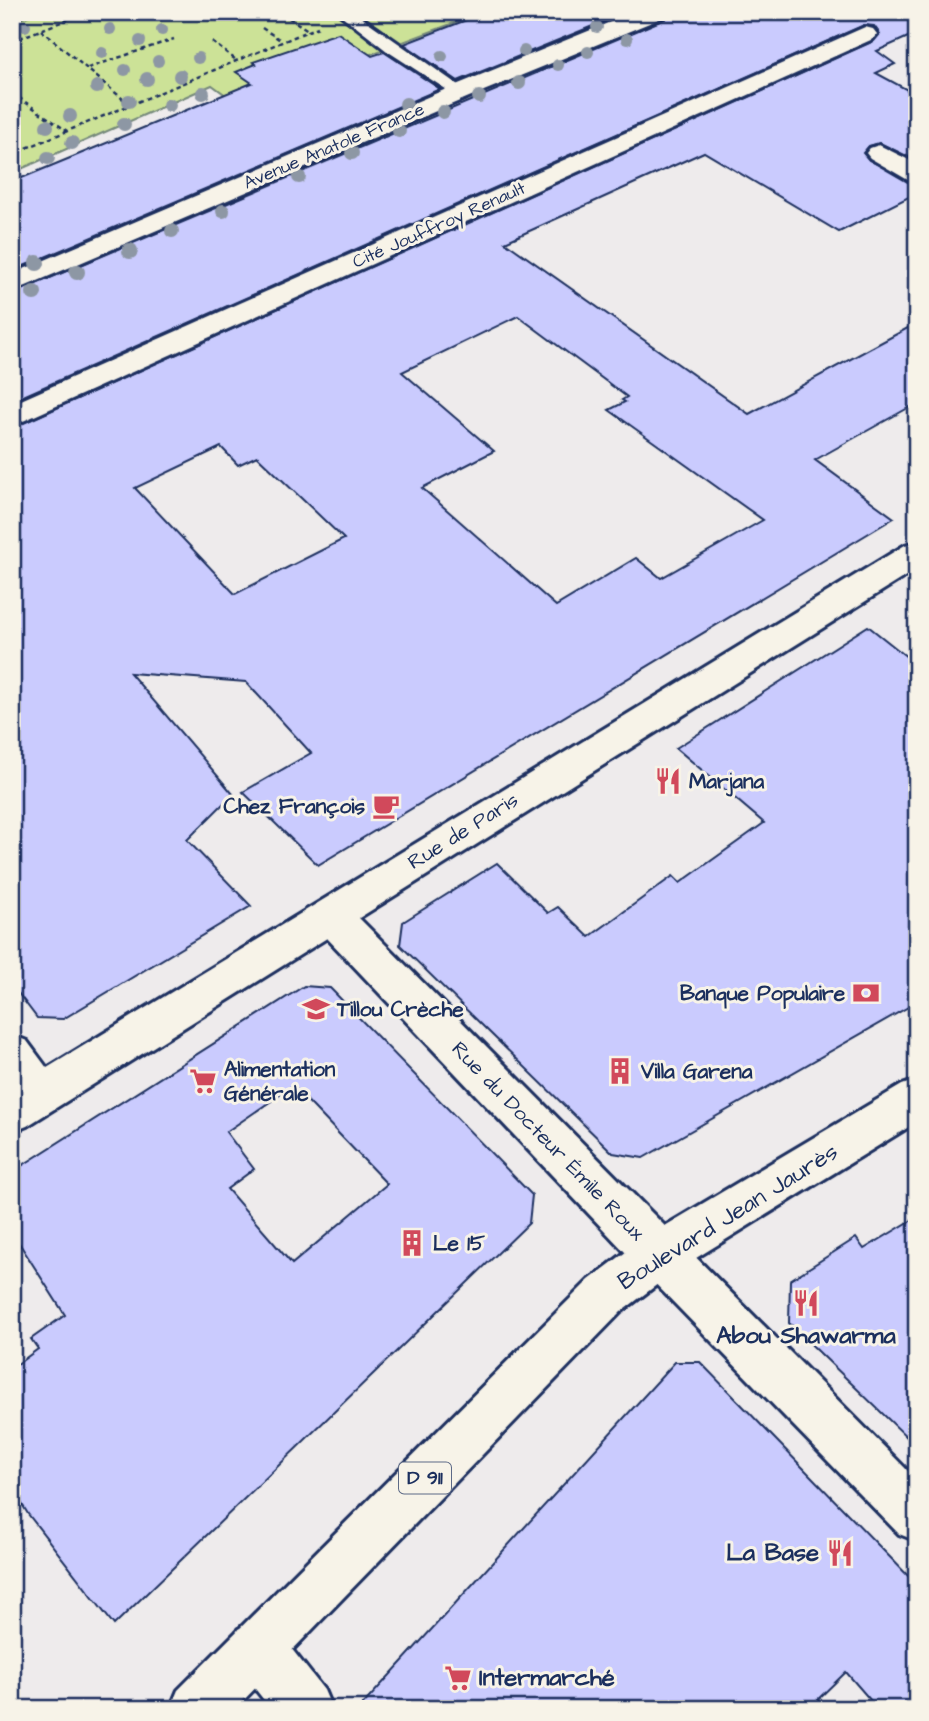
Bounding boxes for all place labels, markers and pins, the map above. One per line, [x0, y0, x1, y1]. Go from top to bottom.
restaurant icon: Marjana [653, 766, 683, 796]
place label: Marjana [689, 767, 765, 797]
cafe icon: Chez François [371, 791, 401, 821]
place label: Chez François [223, 792, 365, 821]
bank icon: Banque Populaire [851, 978, 881, 1008]
place label: Banque Populaire [680, 979, 846, 1009]
school or university icon: Tillou Crèche [301, 994, 331, 1024]
place label: Tillou Crèche [336, 995, 464, 1024]
place label: Alimentation Générale [224, 1055, 336, 1108]
building icon: Villa Garena [605, 1056, 635, 1086]
place label: Villa Garena [640, 1057, 753, 1086]
supermarket icon: Alimentation Générale [188, 1066, 218, 1096]
building icon: Le 15 [397, 1228, 427, 1258]
place label: Le 15 [433, 1229, 486, 1258]
restaurant icon: Abou Shawarma [791, 1288, 821, 1318]
place label: Abou Shawarma [716, 1319, 896, 1353]
place label: La Base [726, 1536, 819, 1570]
restaurant icon: La Base [825, 1538, 855, 1568]
place label: Intermarché [479, 1661, 615, 1695]
supermarket icon: Intermarché [443, 1663, 473, 1693]

